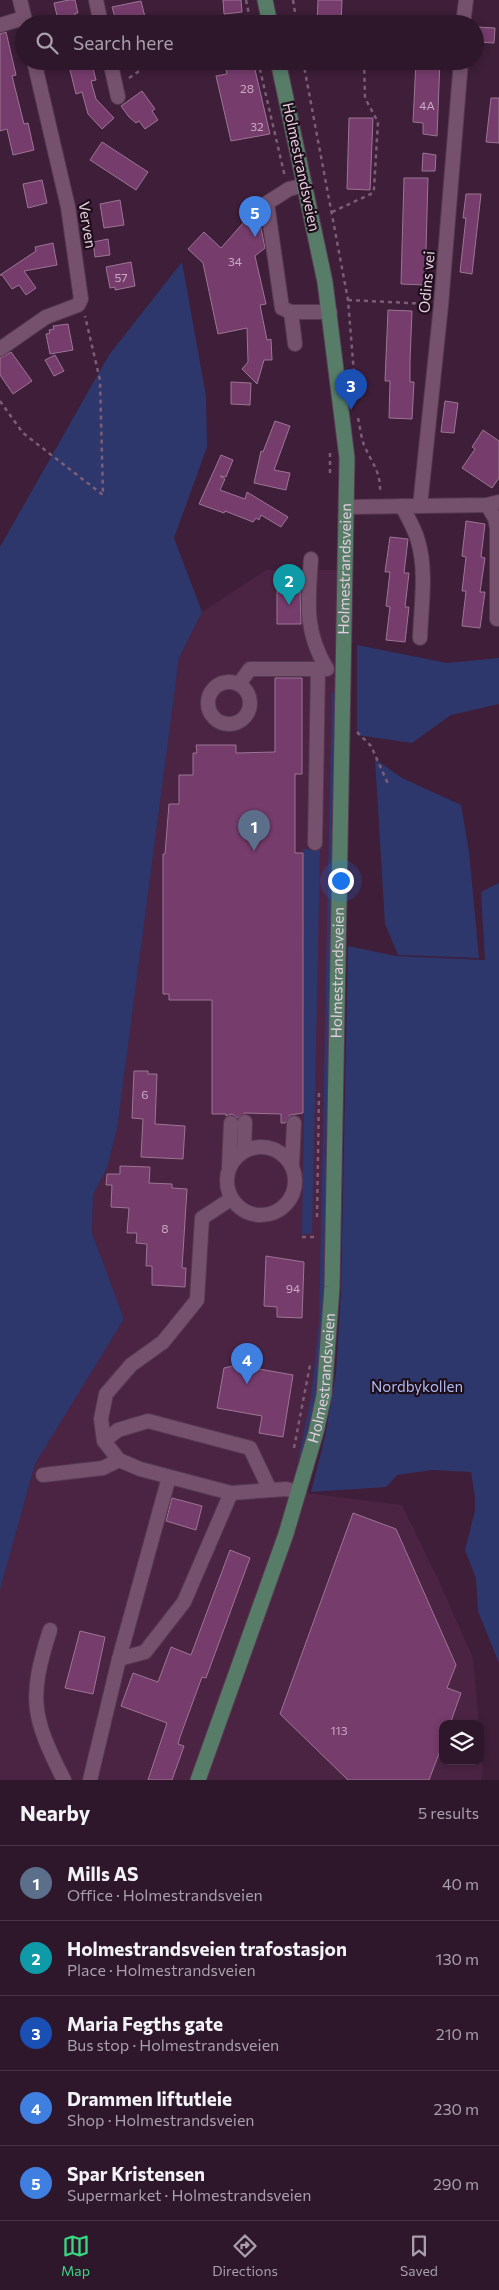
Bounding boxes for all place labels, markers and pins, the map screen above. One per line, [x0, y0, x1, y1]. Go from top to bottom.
pin: 5 [239, 196, 271, 237]
pin: 3 [335, 369, 367, 410]
pin: 2 [273, 564, 305, 605]
pin: 1 [238, 810, 270, 851]
pin: 4 [231, 1343, 263, 1384]

